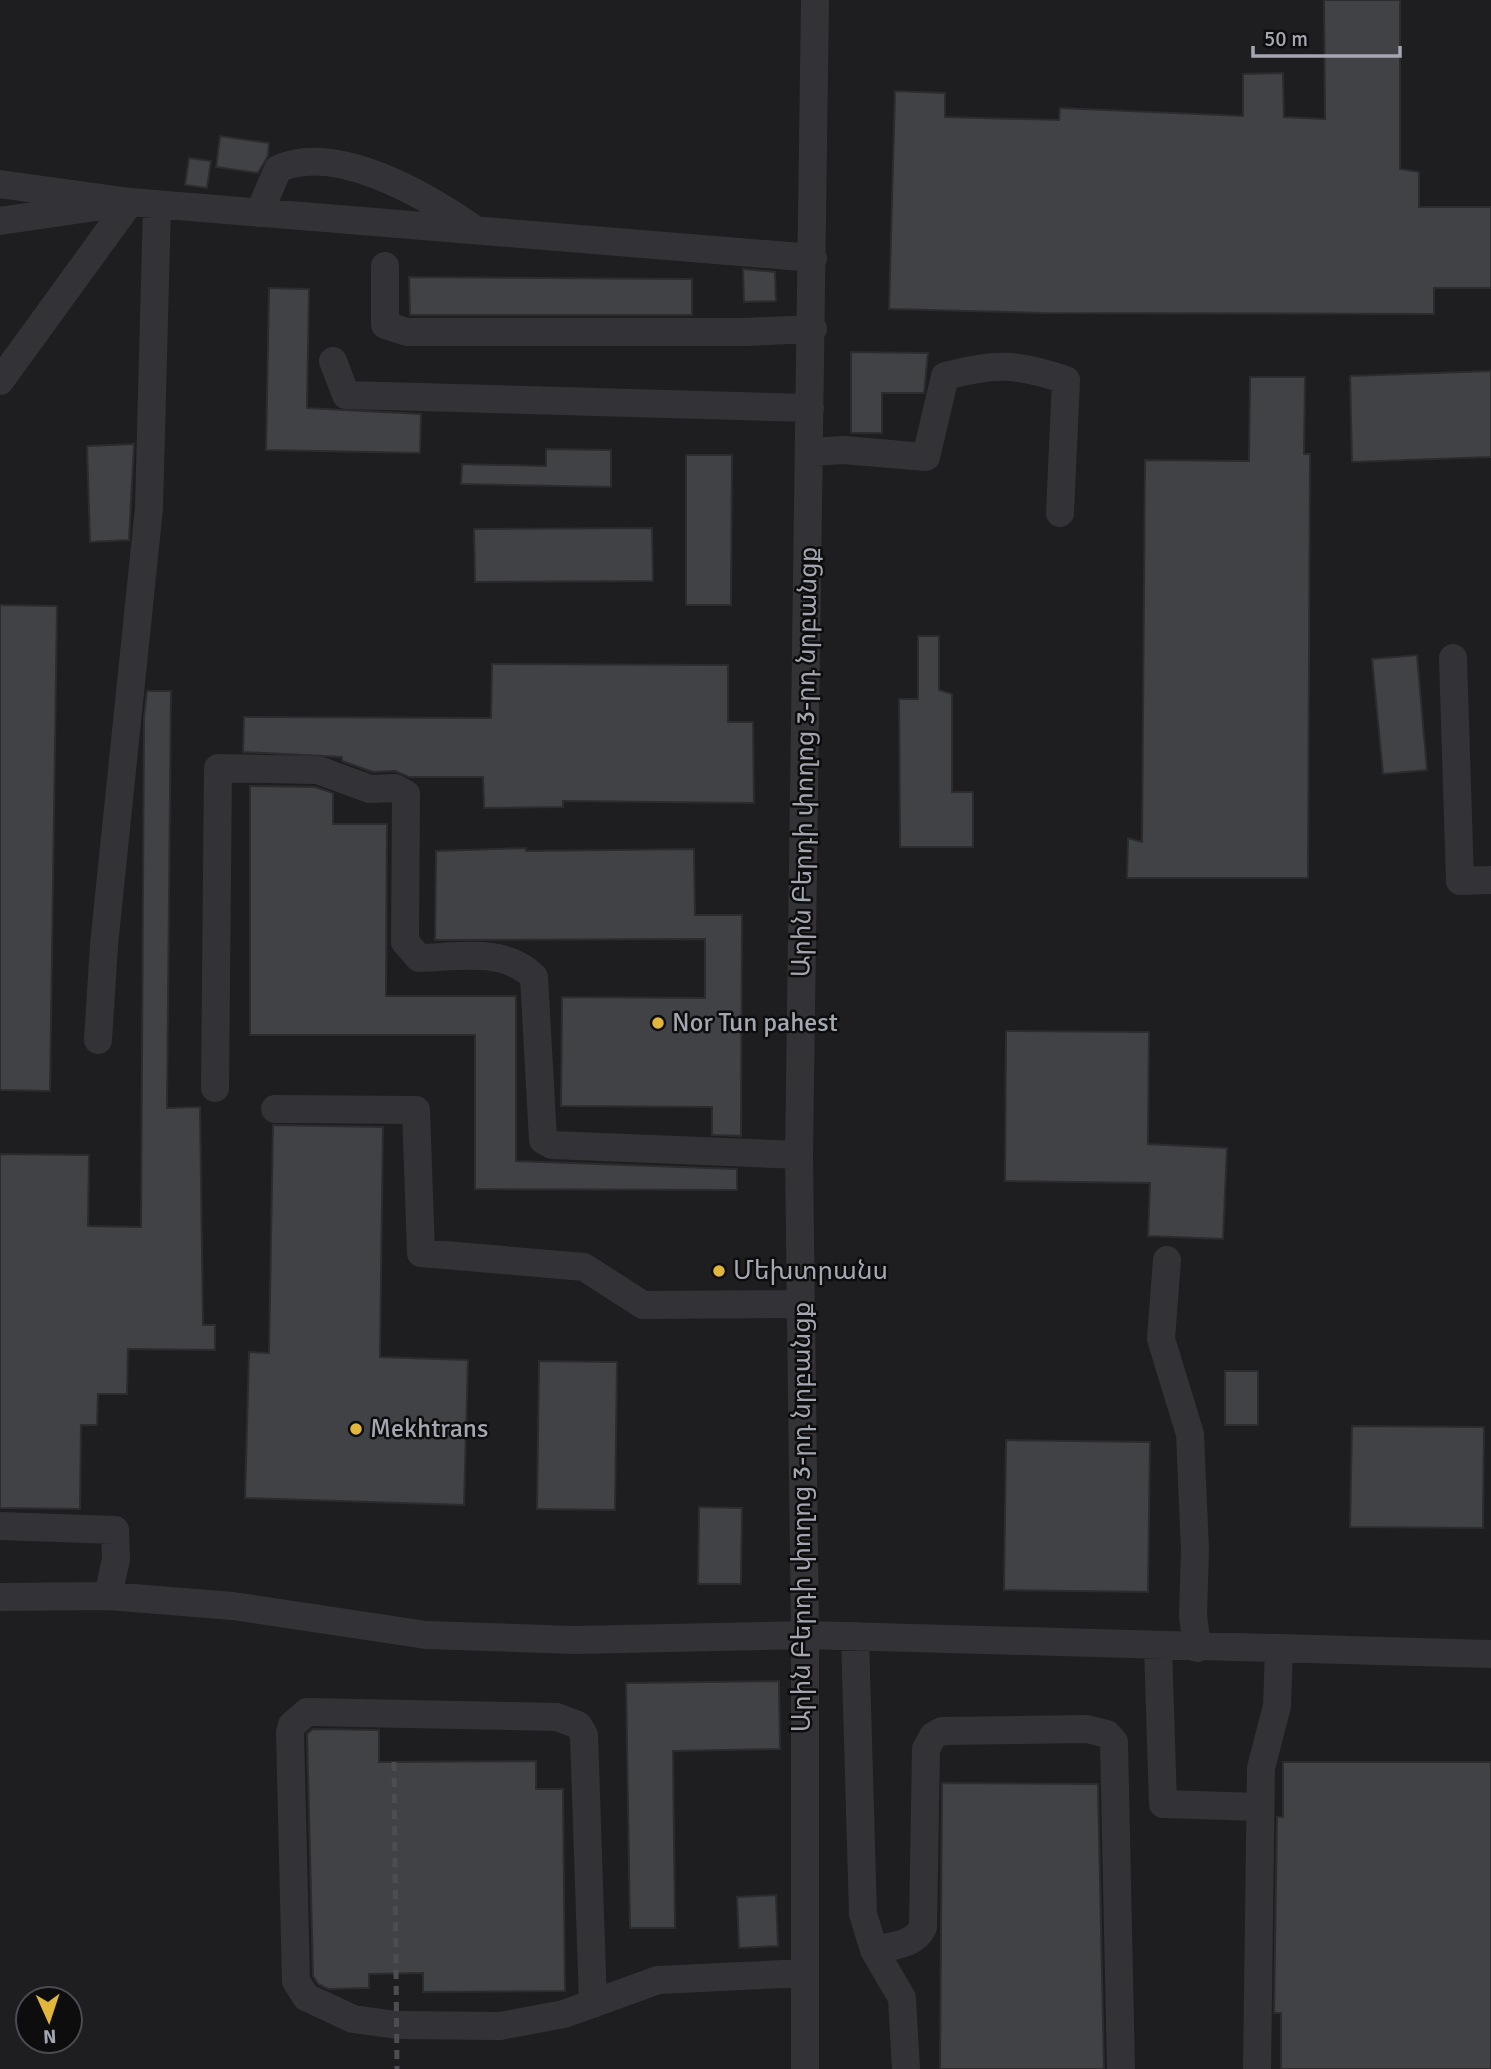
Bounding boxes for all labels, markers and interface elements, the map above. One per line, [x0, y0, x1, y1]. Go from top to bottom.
scale bar [1253, 14, 1400, 58]
text: 50 m [1264, 26, 1308, 52]
street label: Արին Բերդի փողոց 3-րդ նրբանցք [785, 546, 825, 978]
place label: Nor Tun pahest [672, 1007, 838, 1039]
marker: Nor Tun pahest [650, 1015, 666, 1031]
place label: Մեխտրանս [733, 1255, 888, 1287]
marker: Մեխտրանս [711, 1263, 727, 1279]
street label: Արին Բերդի փողոց 3-րդ նրբանցք [786, 1302, 818, 1732]
place label: Mekhtrans [370, 1413, 488, 1445]
marker: Mekhtrans [348, 1421, 364, 1437]
north arrow [14, 1985, 84, 2055]
text: N [43, 2024, 57, 2048]

